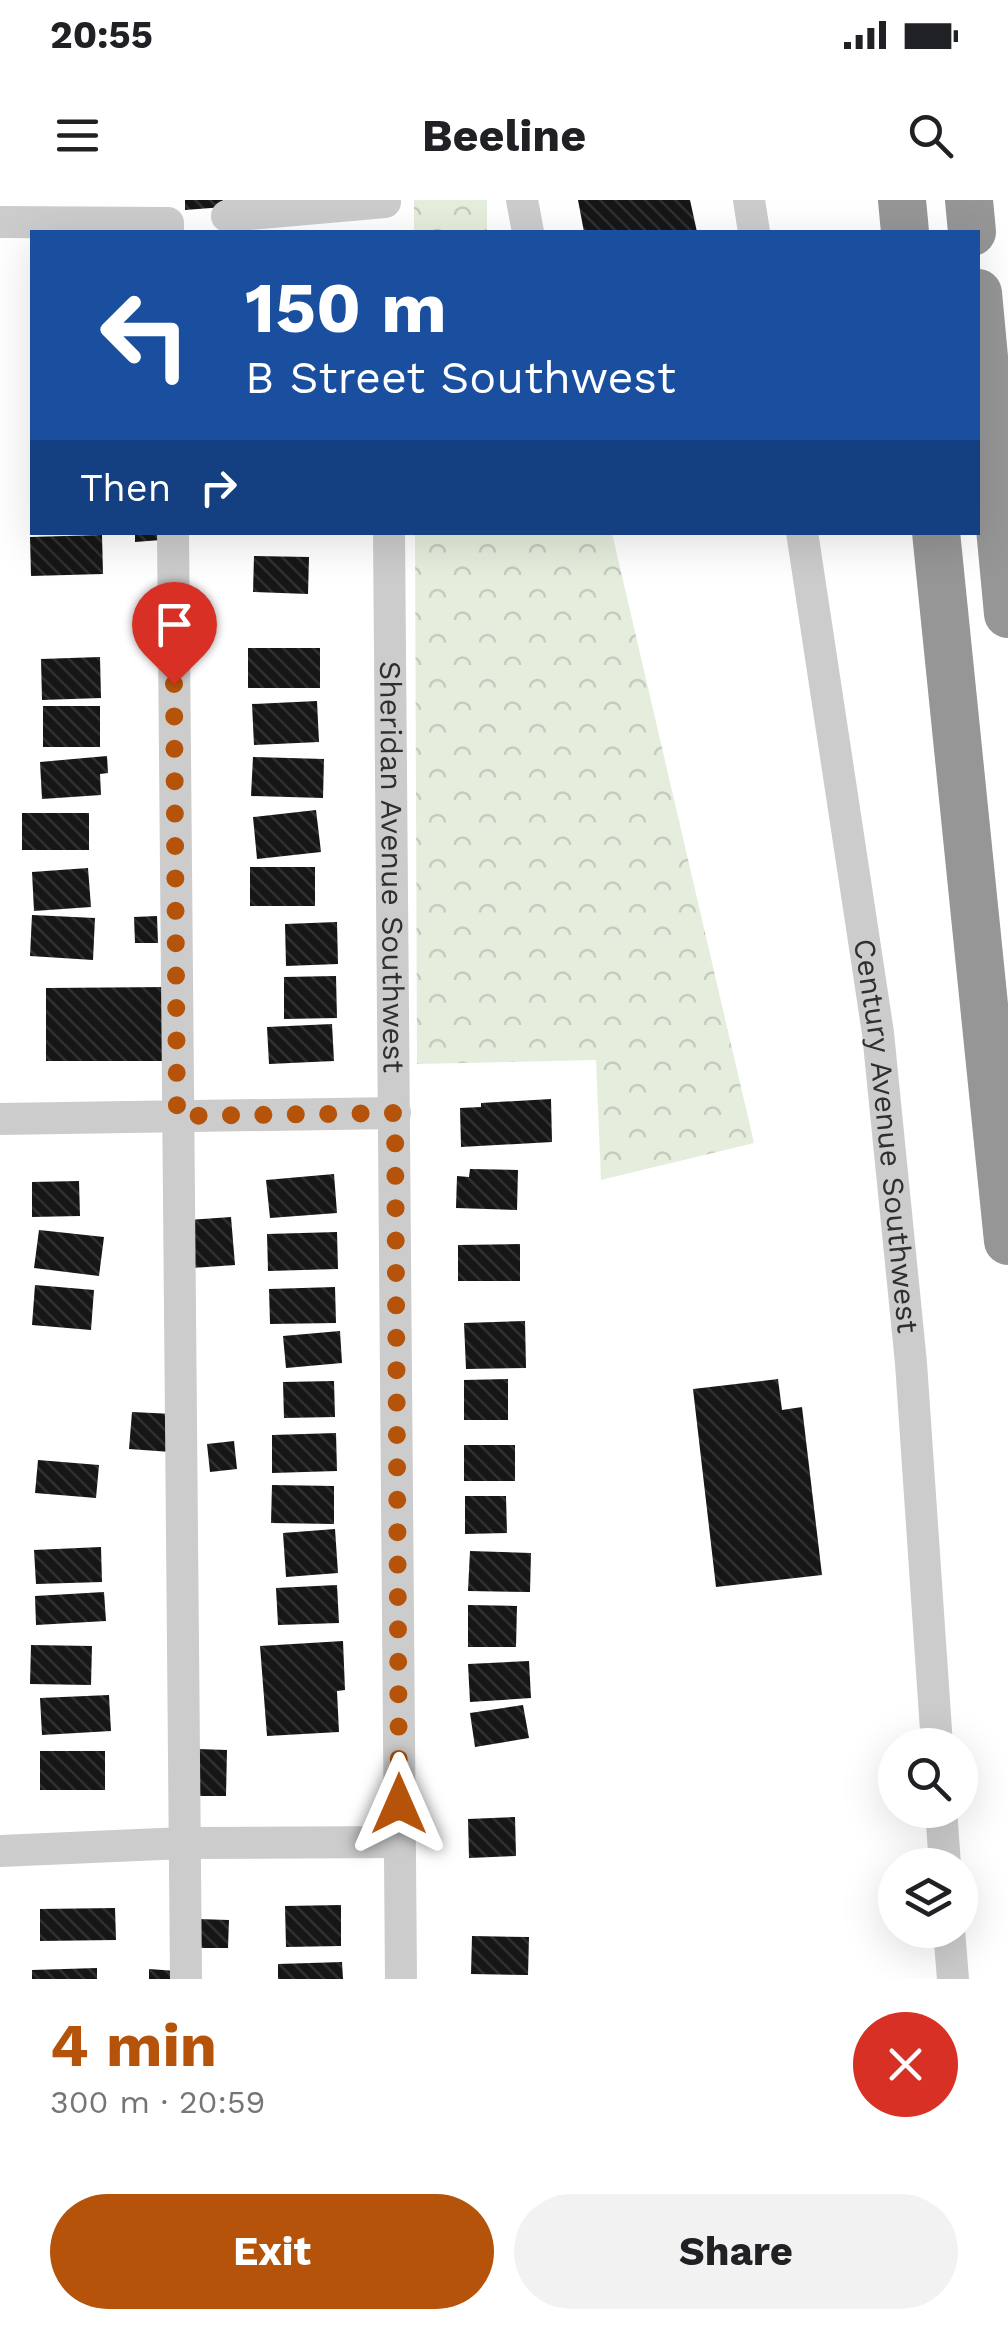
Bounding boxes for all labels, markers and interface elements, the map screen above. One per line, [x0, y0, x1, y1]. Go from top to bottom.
text: 20:55 [50, 13, 153, 57]
icon: menu [50, 108, 105, 163]
icon: search [903, 108, 958, 163]
text: Beeline [422, 109, 586, 162]
text: 150 m [245, 267, 447, 349]
icon: left [80, 270, 210, 400]
text: B Street Southwest [245, 351, 676, 404]
icon: right [191, 460, 246, 515]
text: Then [80, 466, 171, 510]
pin [132, 582, 217, 685]
icon: arrive [147, 597, 202, 652]
street label: Sheridan Avenue Southwest [373, 661, 411, 1074]
street label: Century Avenue Southwest [847, 936, 926, 1335]
map controls [878, 1728, 978, 1948]
button: search [878, 1728, 978, 1828]
position arrow [347, 1752, 451, 1856]
button: layers [878, 1848, 978, 1948]
text: 4 min [50, 2010, 217, 2081]
button: close [853, 2012, 958, 2117]
text: 300 m · 20:59 [50, 2083, 265, 2121]
button: Exit [50, 2194, 494, 2309]
button: Share [514, 2194, 958, 2309]

